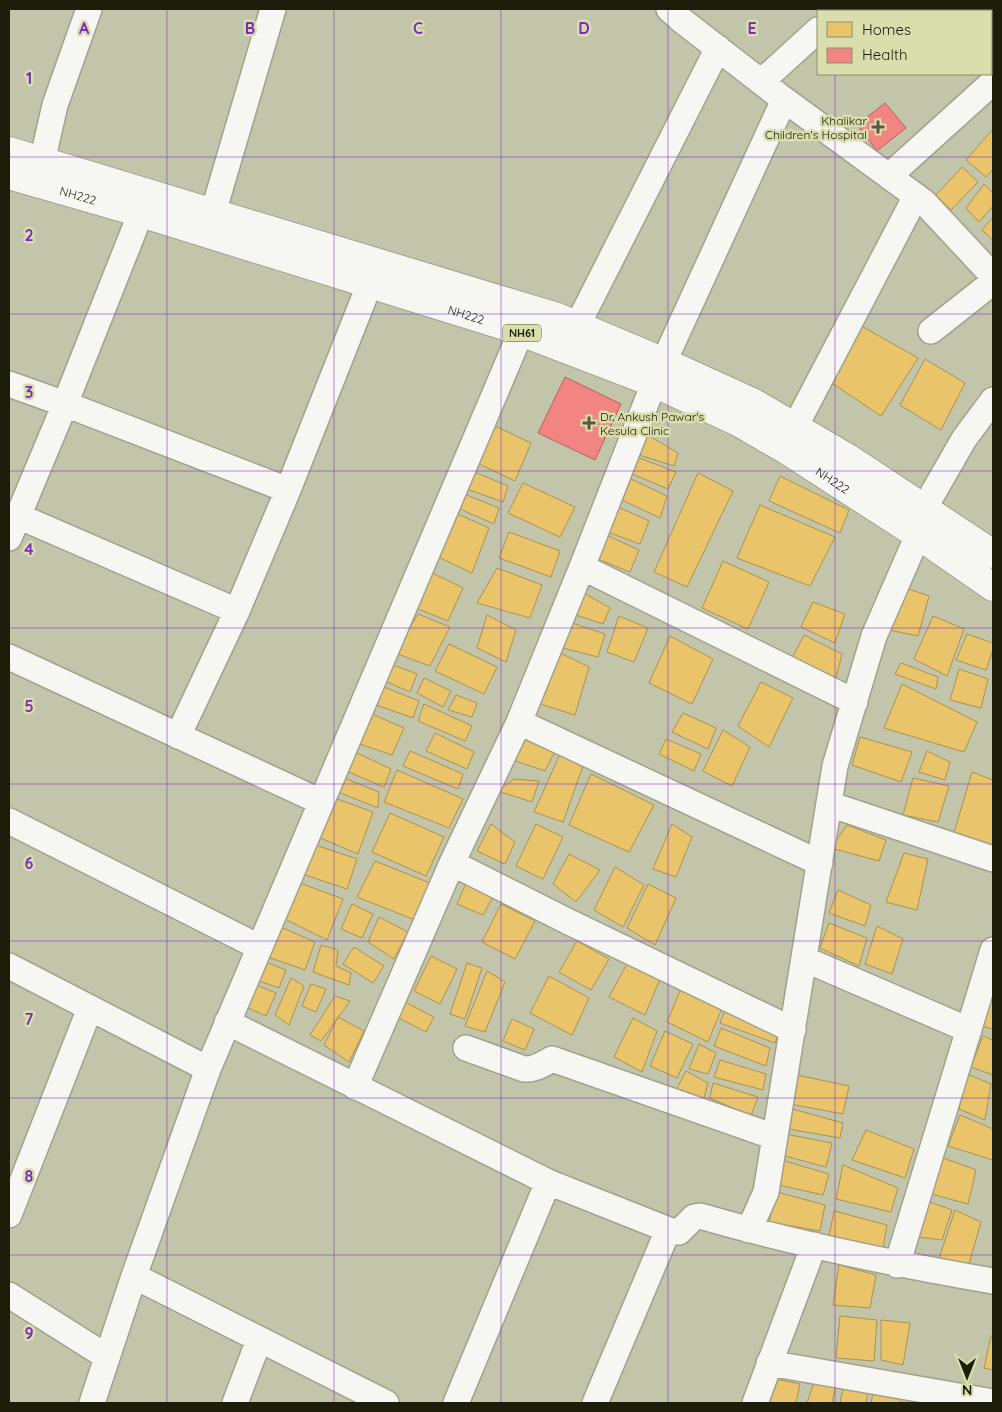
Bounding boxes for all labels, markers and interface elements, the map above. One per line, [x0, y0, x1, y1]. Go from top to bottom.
legend [817, 10, 992, 75]
text: A [79, 18, 90, 38]
text: B [245, 18, 255, 38]
text: C [413, 18, 423, 38]
text: D [578, 18, 590, 38]
text: E [747, 18, 757, 38]
text: Homes [862, 20, 911, 39]
text: Health [862, 45, 907, 64]
text: 1 [26, 68, 32, 88]
place label: Khalikar Children's Hospital [765, 113, 867, 142]
marker: Khalikar Children's Hospital [871, 120, 885, 134]
street label: NH222 [58, 183, 99, 207]
text: 2 [24, 225, 34, 245]
street label: NH222 [446, 301, 487, 327]
road number: NH61 [503, 324, 541, 342]
text: 3 [25, 382, 33, 402]
place label: Dr. Ankush Pawar's Kesula Clinic [600, 409, 705, 438]
marker: Dr. Ankush Pawar's Kesula Clinic [582, 416, 596, 430]
street label: NH222 [813, 464, 853, 497]
text: 4 [24, 539, 34, 559]
text: 5 [24, 696, 34, 716]
text: 6 [25, 853, 34, 873]
text: 7 [25, 1009, 34, 1029]
text: 8 [25, 1166, 34, 1186]
text: 9 [24, 1323, 34, 1343]
north arrow [942, 1352, 992, 1402]
text: N [962, 1381, 972, 1399]

